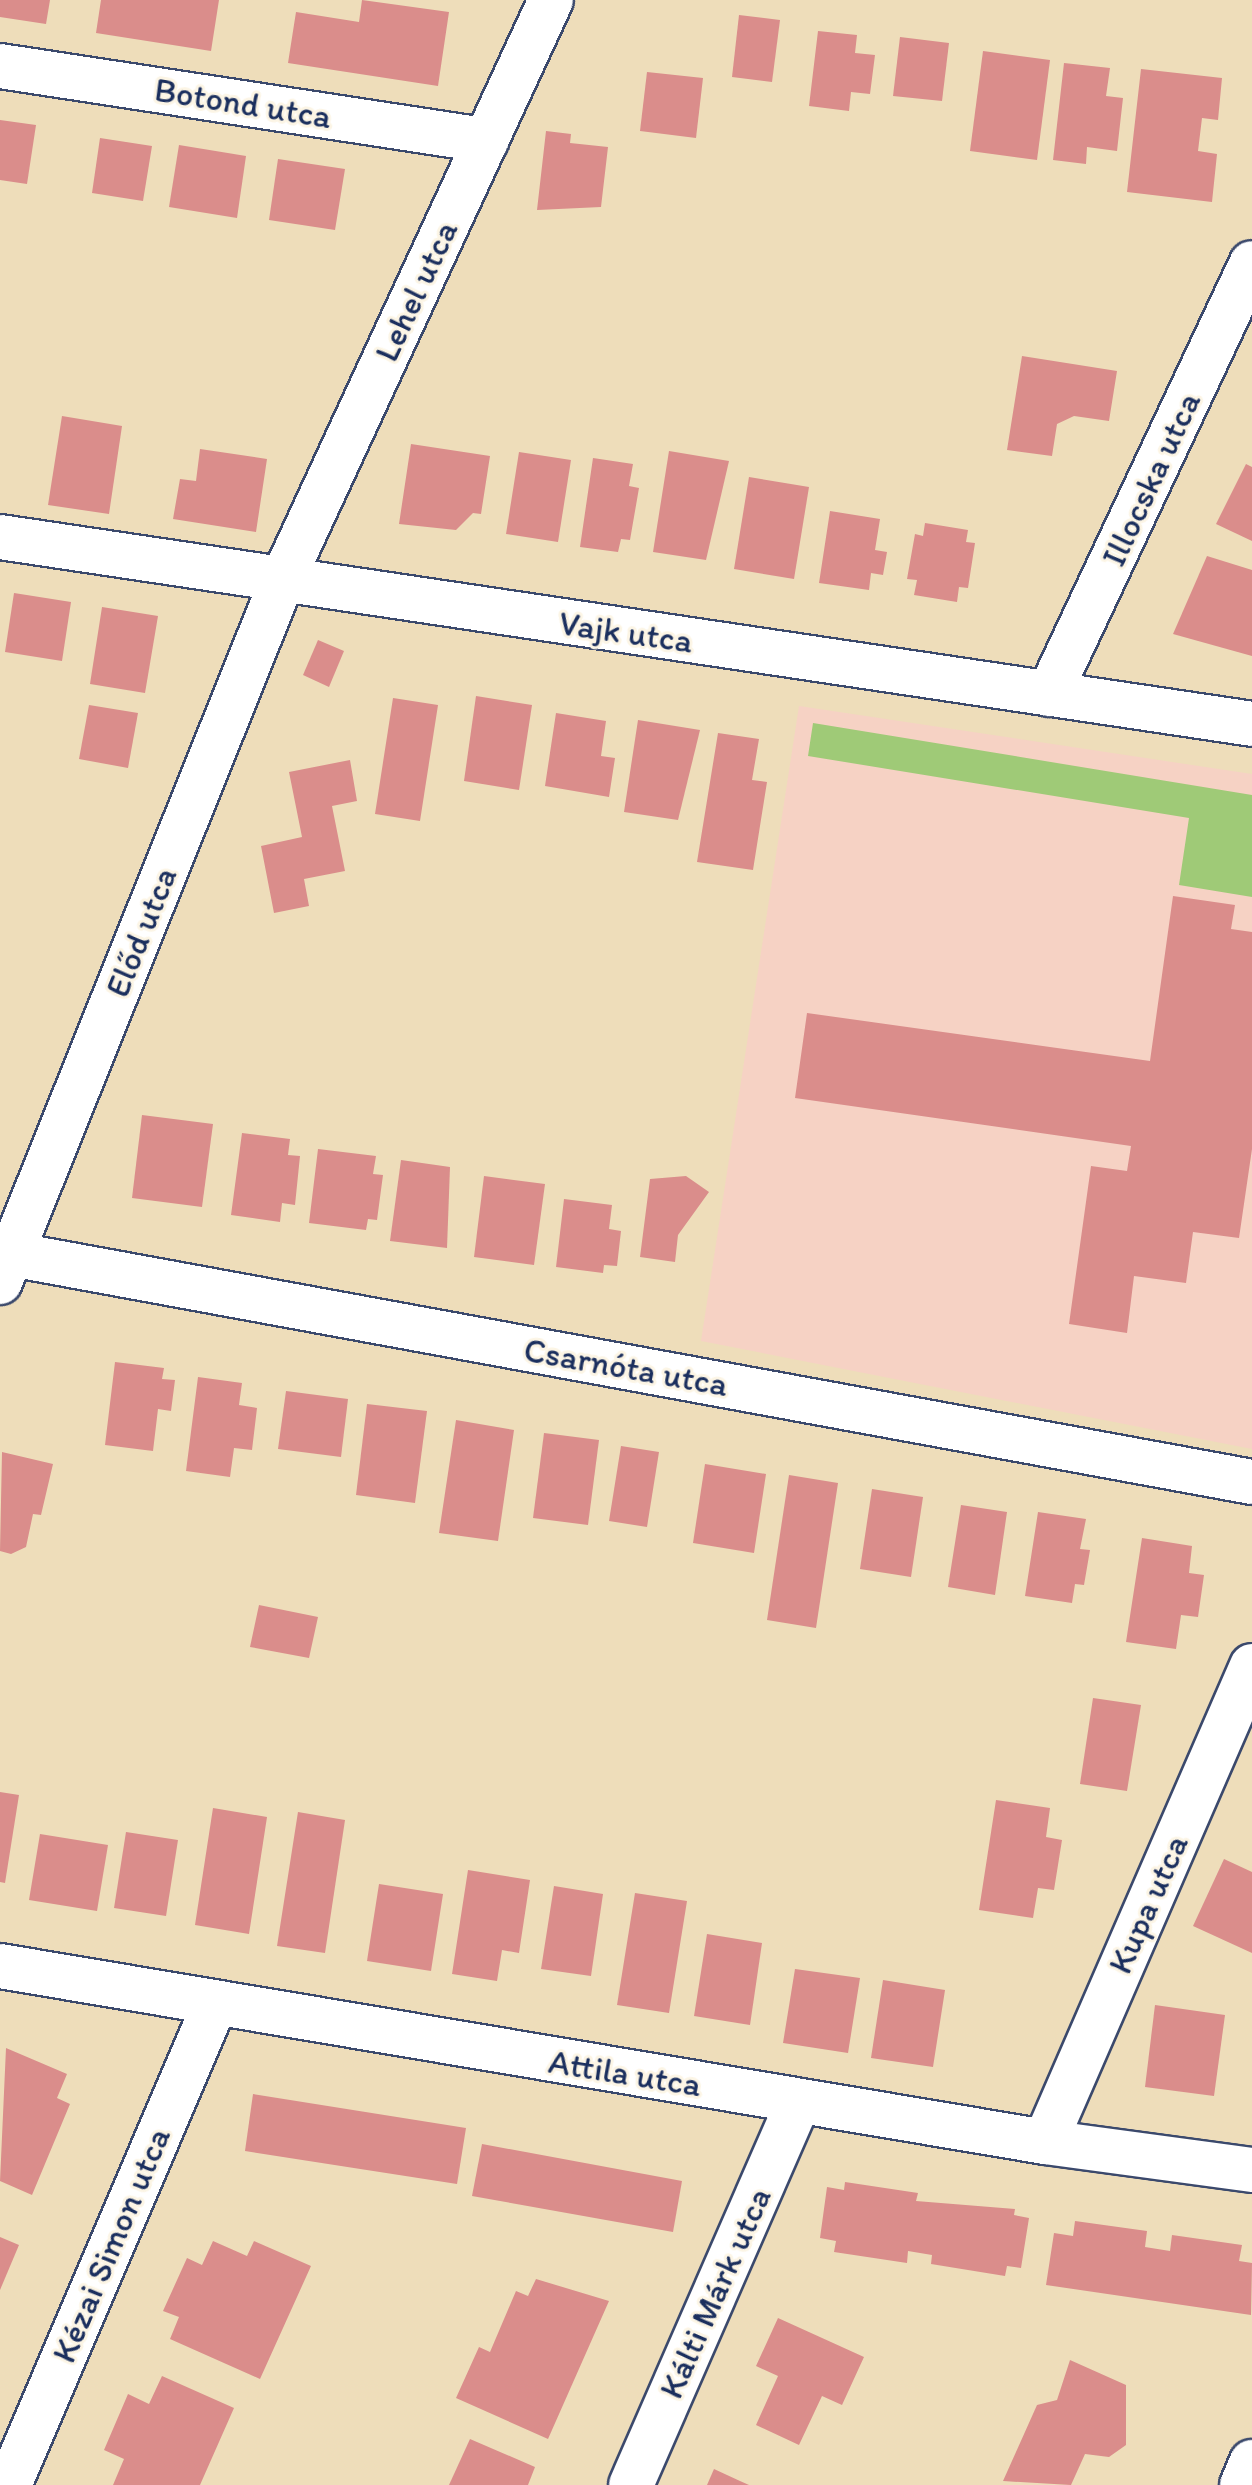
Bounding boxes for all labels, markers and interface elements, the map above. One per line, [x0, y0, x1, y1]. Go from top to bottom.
street label: Botond utca [152, 69, 334, 137]
street label: Lehel utca [366, 215, 466, 367]
street label: Illocska utca [1093, 386, 1209, 572]
street label: Vajk utca [557, 603, 695, 661]
street label: Előd utca [97, 861, 185, 1003]
street label: Csarnóta utca [522, 1329, 730, 1405]
street label: Kupa utca [1100, 1829, 1196, 1979]
street label: Attila utca [547, 2041, 703, 2105]
street label: Kézai Simon utca [43, 2122, 179, 2368]
street label: Kálti Márk utca [651, 2182, 779, 2404]

